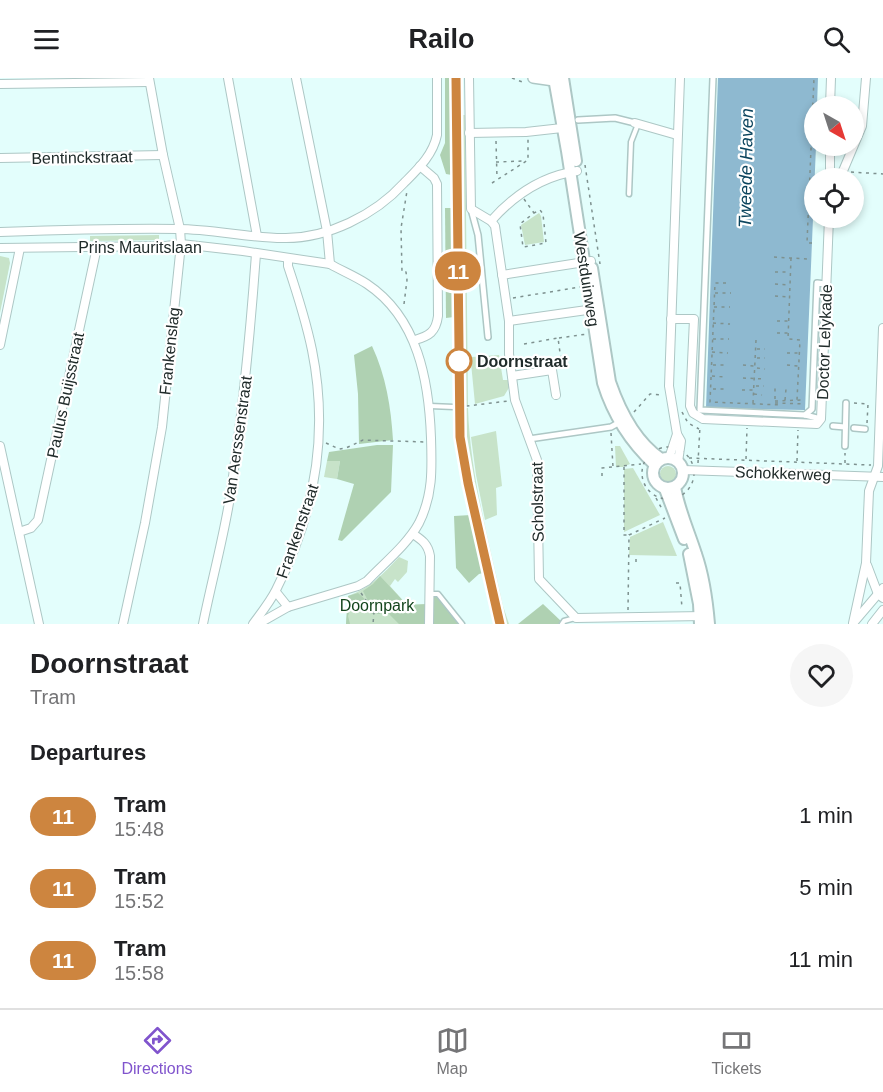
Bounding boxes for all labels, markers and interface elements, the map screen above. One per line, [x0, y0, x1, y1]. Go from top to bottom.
icon: menu [30, 23, 63, 56]
icon: search [820, 23, 853, 56]
text: Railo [408, 24, 475, 54]
north arrow [804, 96, 864, 156]
map controls [804, 96, 864, 228]
water label: Tweede Haven [735, 108, 757, 228]
street label: Bentinckstraat [31, 148, 133, 167]
button: locate [804, 168, 864, 228]
street label: Westduinweg [571, 230, 602, 328]
street label: Prins Mauritslaan [78, 239, 202, 256]
line badge: 11 [431, 252, 485, 290]
text: 11 [447, 260, 469, 283]
street label: Doctor Lelykade [814, 284, 835, 400]
street label: Frankenslag [156, 306, 183, 396]
street label: Paulus Buijsstraat [44, 330, 87, 460]
marker: Doornstraat [446, 348, 472, 374]
place label: Doornstraat [477, 353, 568, 370]
street label: Van Aerssenstraat [220, 374, 255, 505]
street label: Scholstraat [528, 461, 547, 542]
street label: Schokkerweg [735, 463, 831, 484]
street label: Frankenstraat [273, 481, 322, 581]
park label: Doornpark [340, 597, 415, 614]
button: heart [790, 644, 853, 707]
text: Doornstraat [30, 648, 189, 679]
text: Tram [30, 686, 76, 708]
text: Departures [30, 740, 146, 765]
text: Tram [114, 792, 167, 817]
text: 1 min [799, 803, 853, 828]
text: 11 [52, 805, 74, 828]
text: 15:48 [114, 818, 164, 840]
text: Tram [114, 864, 167, 889]
text: 5 min [799, 875, 853, 900]
text: 11 [52, 877, 74, 900]
text: 15:52 [114, 890, 164, 912]
text: Tram [114, 936, 167, 961]
text: 11 min [789, 947, 853, 972]
text: 11 [52, 949, 74, 972]
text: 15:58 [114, 962, 164, 984]
tab: Directions [121, 1024, 193, 1078]
tab: Map [436, 1024, 469, 1078]
tab: Tickets [711, 1024, 762, 1078]

